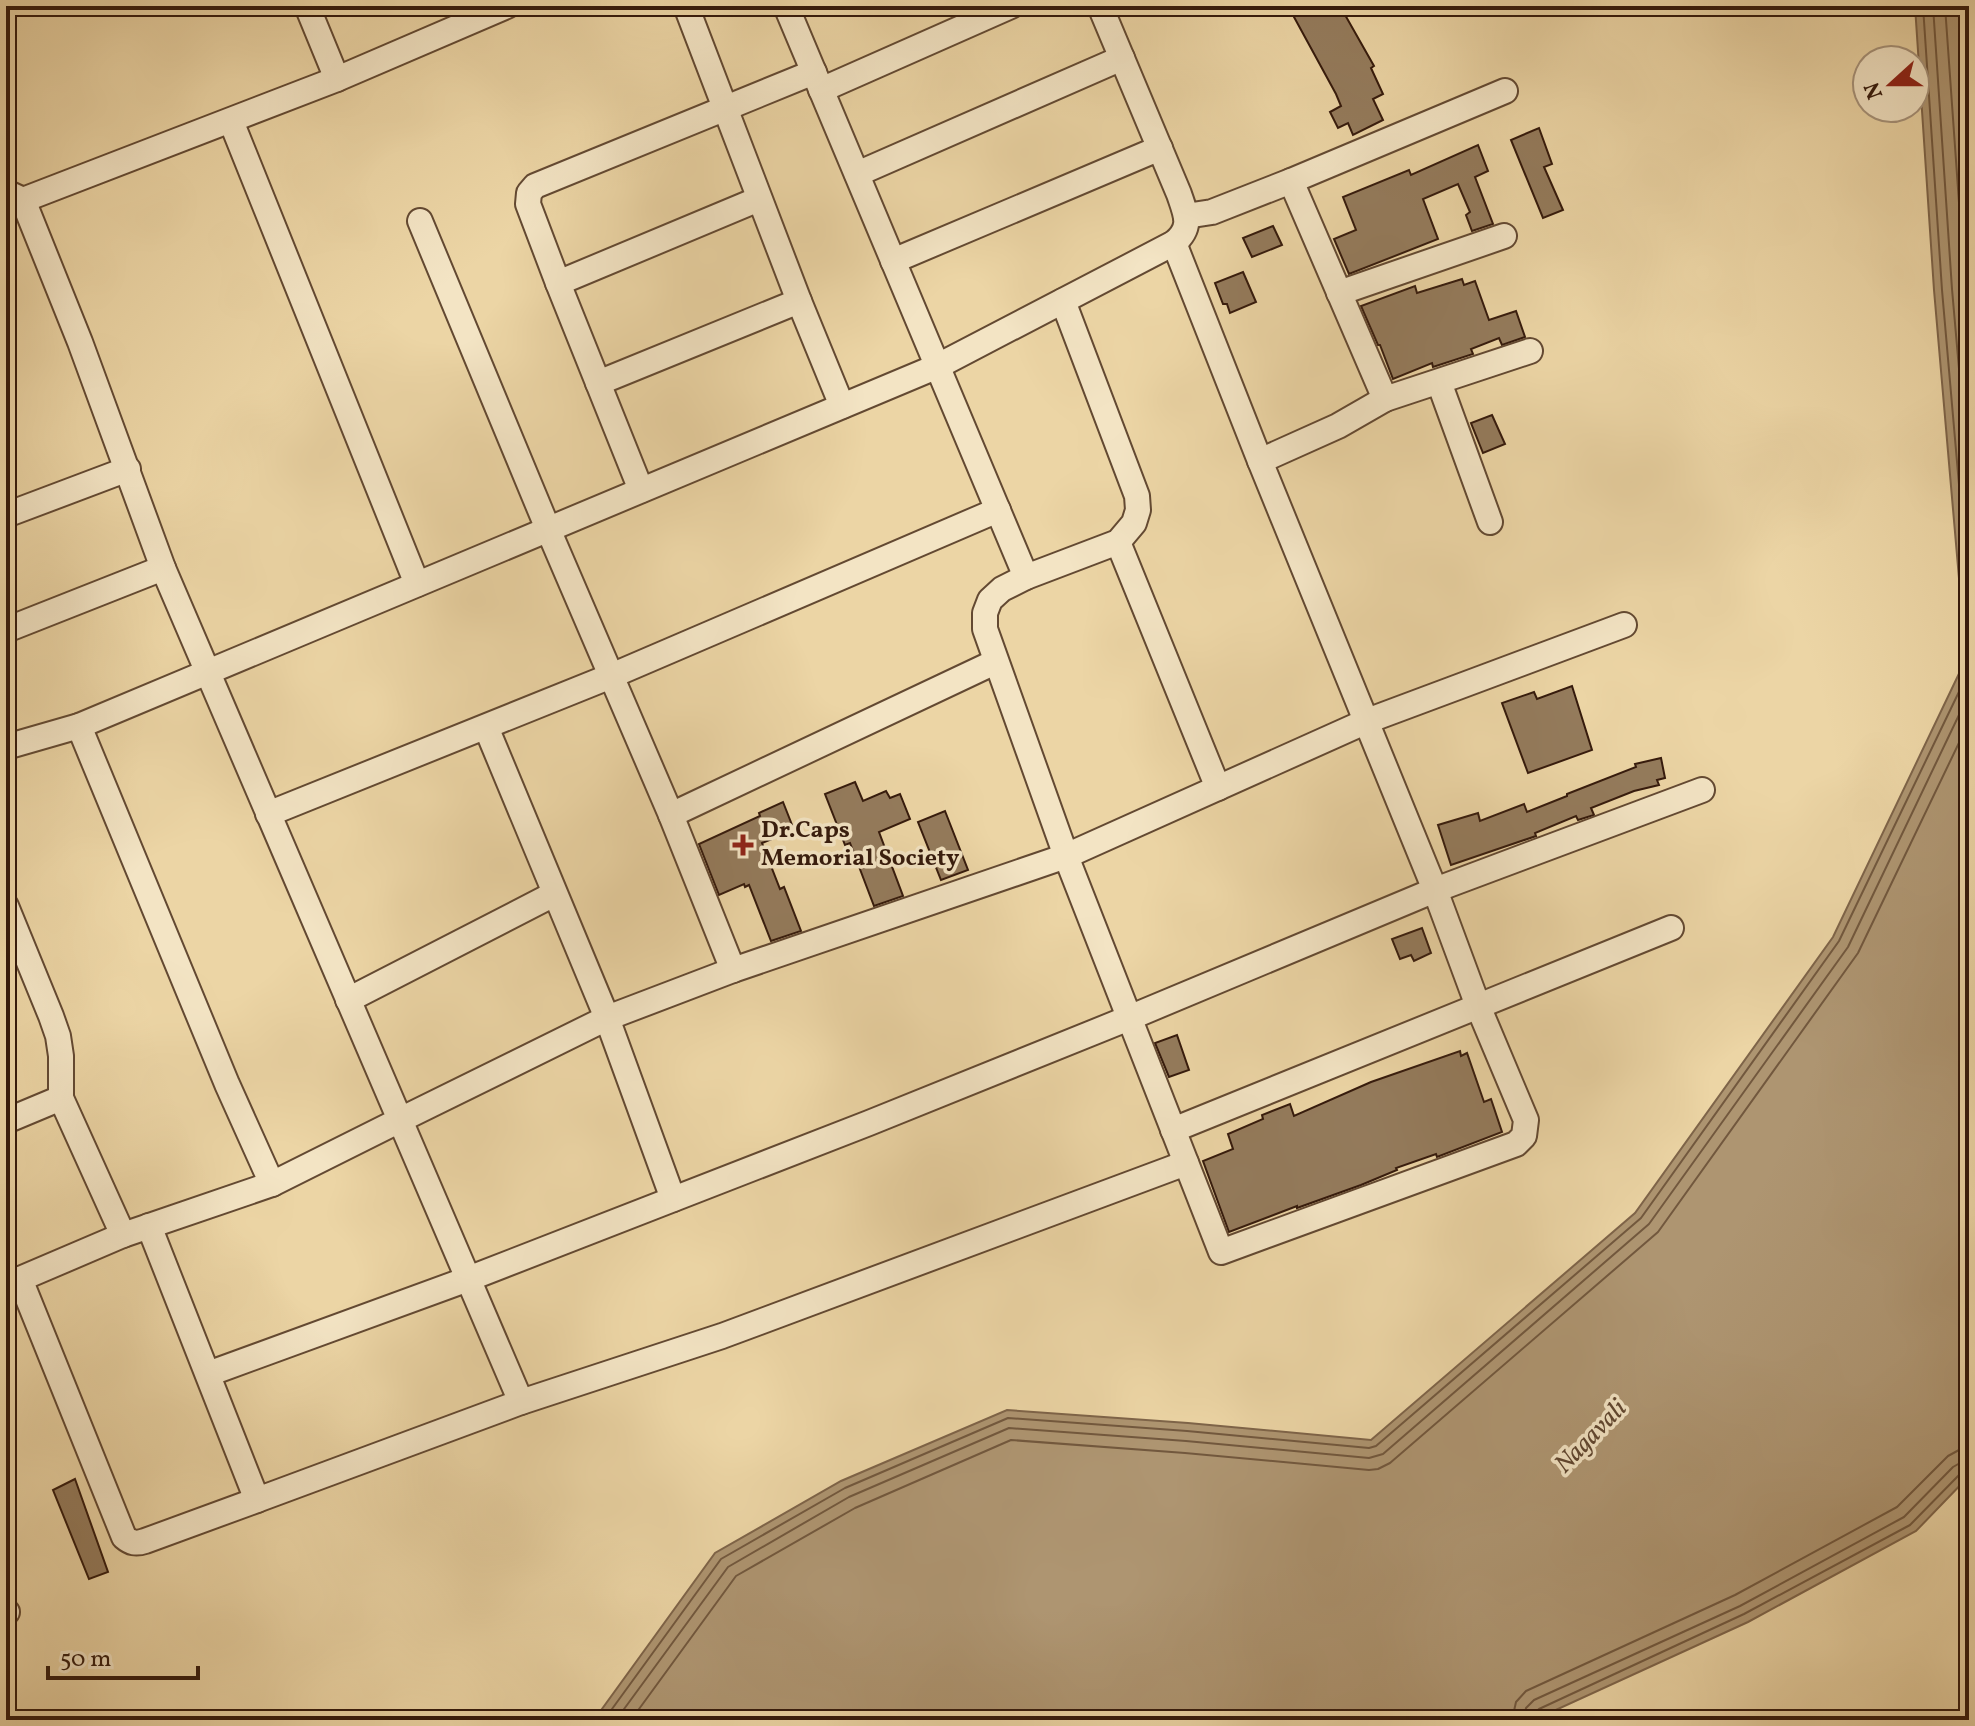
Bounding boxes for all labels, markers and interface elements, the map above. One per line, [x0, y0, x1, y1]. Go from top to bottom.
north arrow [1851, 44, 1931, 124]
text: N [1857, 77, 1892, 103]
place label: Dr.Caps Memorial Society [761, 814, 960, 876]
marker: Dr.Caps Memorial Society [732, 834, 754, 856]
water label: Nagavali [1547, 1392, 1636, 1482]
scale bar [48, 1630, 198, 1680]
text: 50 m [60, 1643, 112, 1677]

